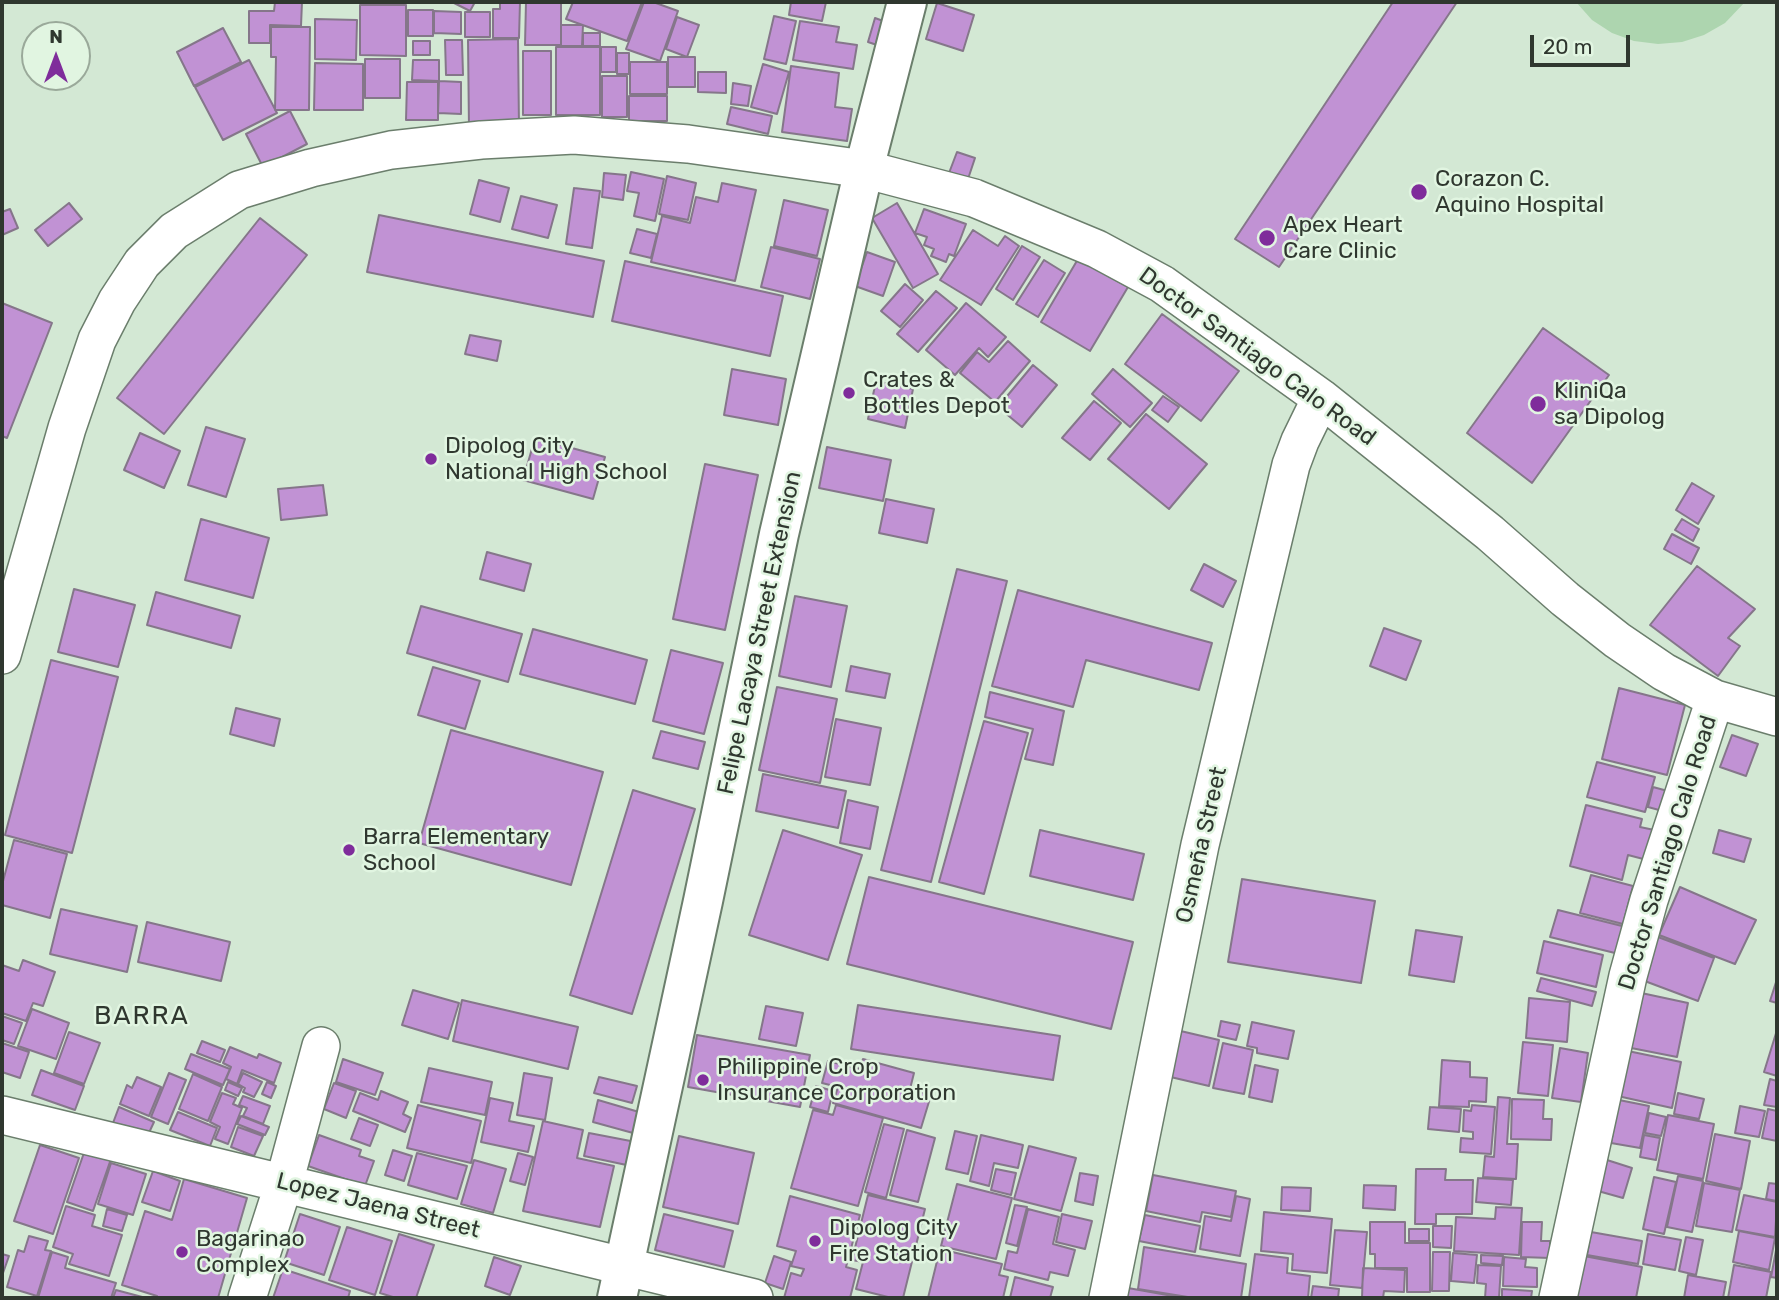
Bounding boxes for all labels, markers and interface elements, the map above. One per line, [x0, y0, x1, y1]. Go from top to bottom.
north arrow [21, 21, 91, 91]
scale bar [1534, 21, 1634, 65]
text: N [49, 25, 63, 48]
text: 20 m [1543, 34, 1592, 59]
place label: Corazon C. Aquino Hospital [1435, 165, 1604, 219]
marker: Corazon C. Aquino Hospital [1409, 182, 1429, 202]
place label: Apex Heart Care Clinic [1283, 211, 1403, 265]
marker: Apex Heart Care Clinic [1257, 228, 1277, 248]
street label: Doctor Santiago Calo Road [1133, 262, 1381, 452]
place label: Crates & Bottles Depot [863, 366, 1010, 420]
place label: KliniQa sa Dipolog [1554, 377, 1665, 431]
marker: Crates & Bottles Depot [841, 385, 857, 401]
marker: KliniQa sa Dipolog [1528, 394, 1548, 414]
place label: Dipolog City National High School [445, 432, 668, 486]
marker: Dipolog City National High School [423, 451, 439, 467]
street label: Felipe Lacaya Street Extension [712, 469, 808, 797]
street label: Doctor Santiago Calo Road [1613, 712, 1723, 994]
street label: Osmeña Street [1171, 764, 1233, 926]
place label: Barra Elementary School [363, 823, 549, 877]
marker: Barra Elementary School [341, 842, 357, 858]
district label: BARRA [95, 1000, 189, 1032]
place label: Philippine Crop Insurance Corporation [717, 1053, 956, 1107]
marker: Philippine Crop Insurance Corporation [695, 1072, 711, 1088]
street label: Lopez Jaena Street [273, 1167, 483, 1245]
place label: Dipolog City Fire Station [829, 1214, 958, 1268]
place label: Bagarinao Complex [196, 1225, 305, 1279]
marker: Dipolog City Fire Station [807, 1233, 823, 1249]
marker: Bagarinao Complex [174, 1244, 190, 1260]

